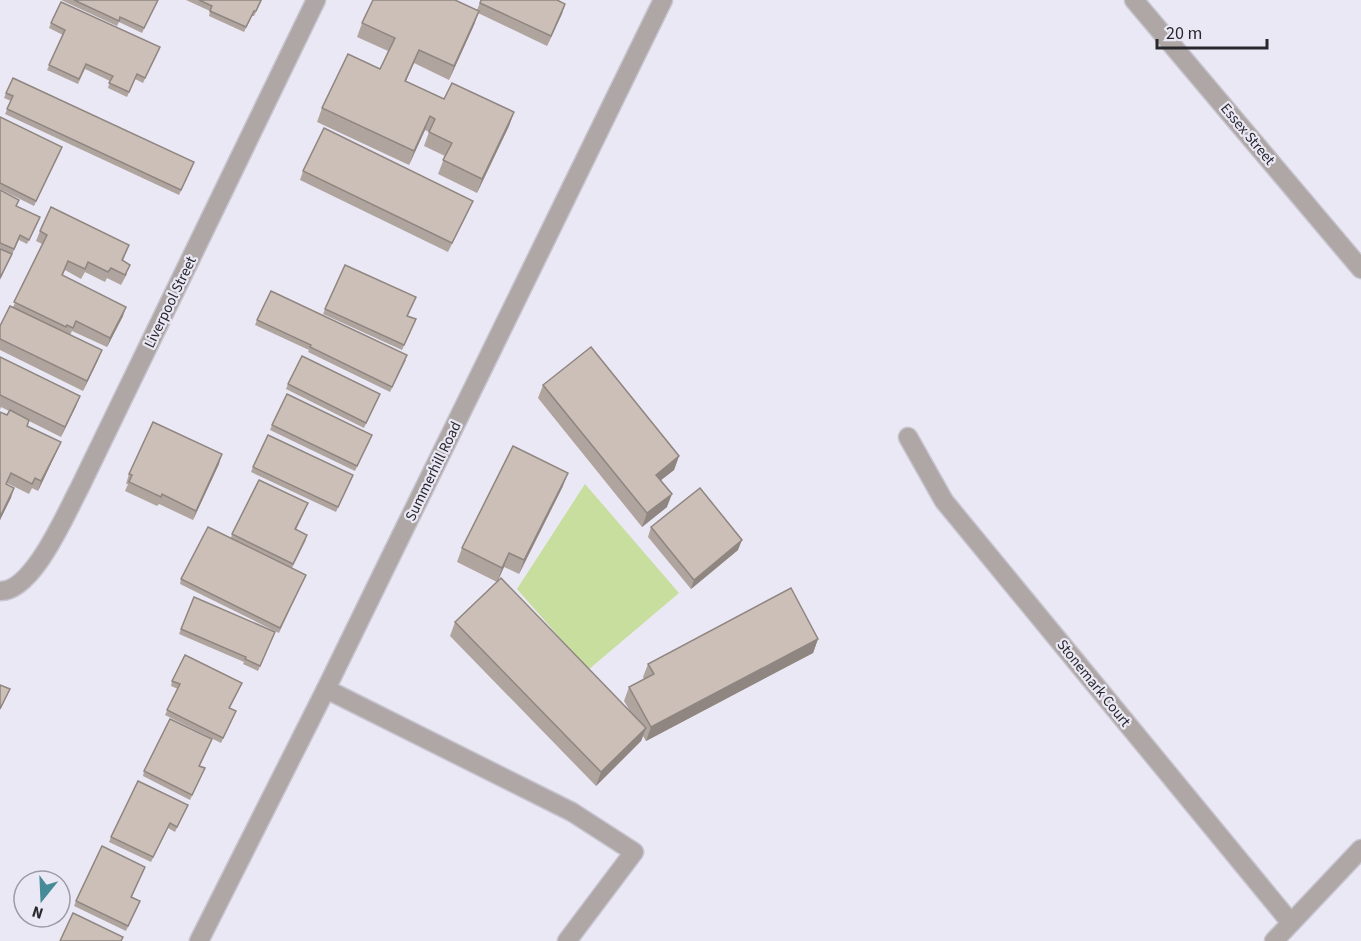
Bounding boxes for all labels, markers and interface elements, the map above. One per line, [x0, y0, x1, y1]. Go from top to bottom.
scale bar [1157, 12, 1266, 50]
text: 20 m [1166, 21, 1202, 46]
street label: Essex Street [1215, 99, 1280, 170]
street label: Liverpool Street [139, 253, 202, 352]
street label: Summerhill Road [400, 418, 467, 525]
street label: Stonemark Court [1052, 635, 1135, 732]
north arrow [12, 869, 72, 929]
text: N [29, 900, 46, 924]

